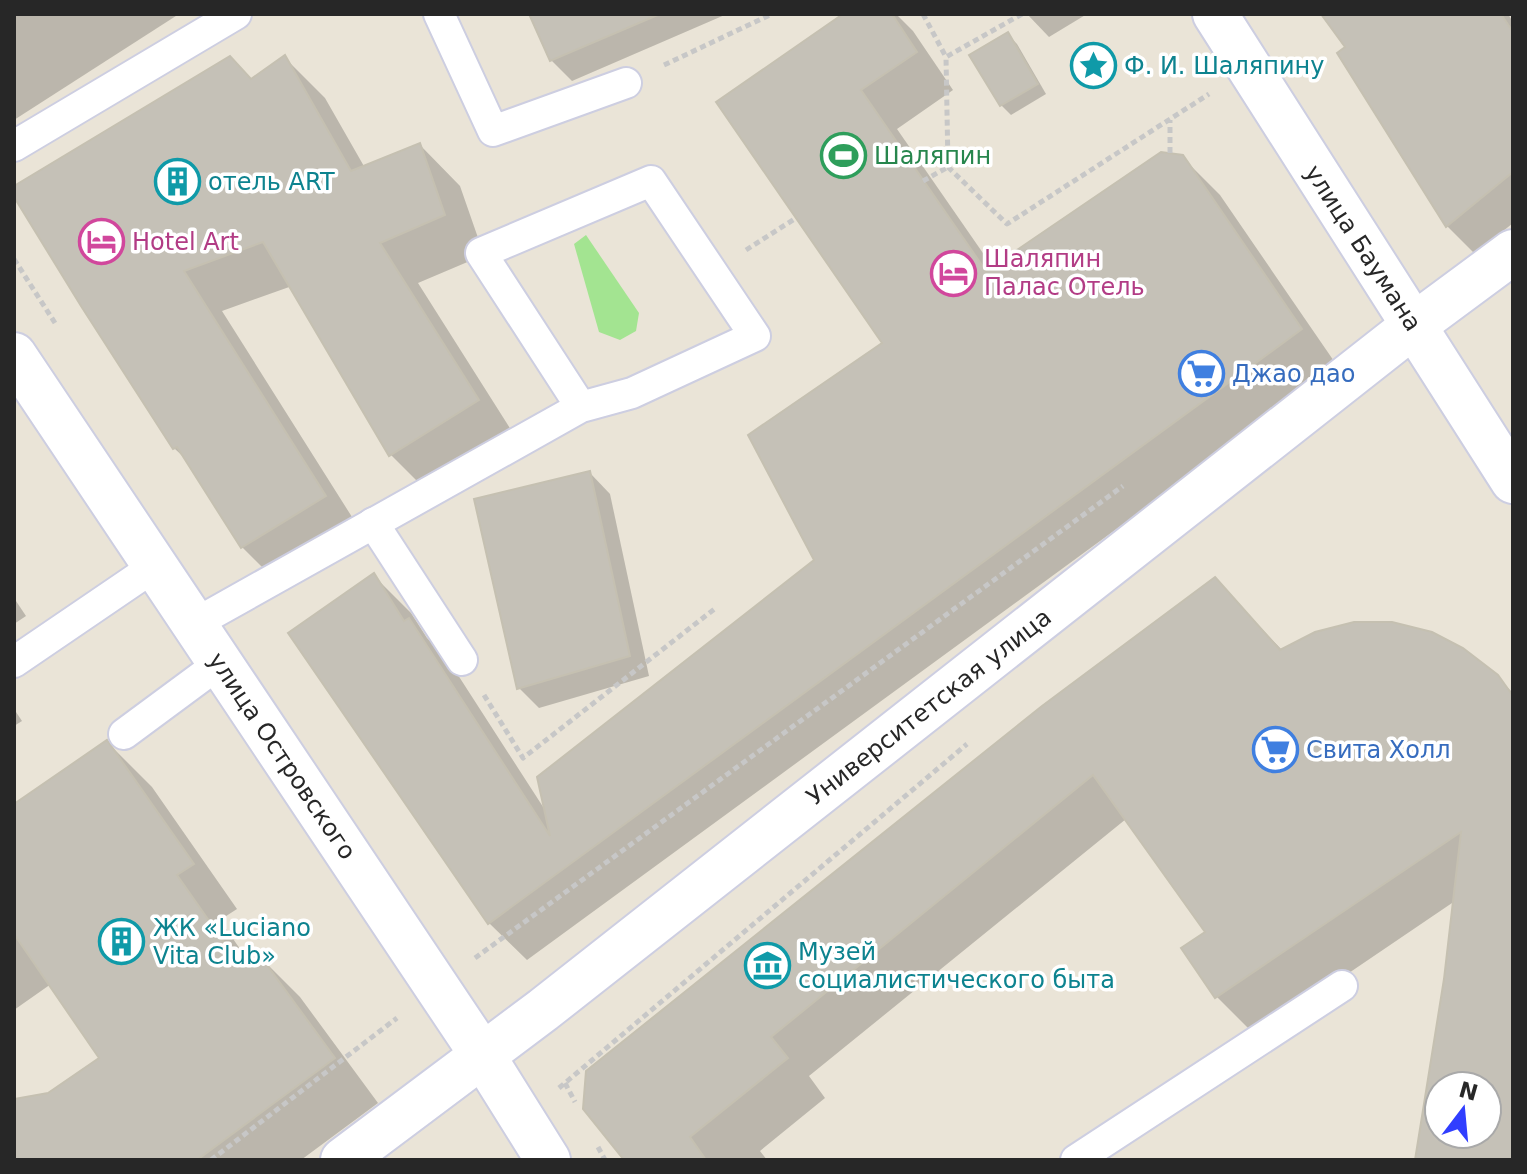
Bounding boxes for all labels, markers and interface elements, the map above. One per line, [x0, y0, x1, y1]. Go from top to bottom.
place icon: Ф. И. Шаляпину [1069, 42, 1117, 90]
place label: Ф. И. Шаляпину [1124, 52, 1324, 80]
sports icon: Шаляпин [819, 132, 867, 180]
place label: Шаляпин [874, 142, 991, 170]
building icon: отель ART [153, 158, 201, 206]
street label: улица Баумана [1299, 160, 1427, 336]
place label: отель ART [208, 168, 335, 196]
hotel icon: Hotel Art [77, 218, 125, 266]
place label: Hotel Art [132, 228, 239, 256]
place label: Шаляпин Палас Отель [984, 245, 1145, 301]
hotel icon: Шаляпин Палас Отель [929, 249, 977, 297]
supermarket icon: Джао дао [1177, 350, 1225, 398]
place label: Джао дао [1232, 360, 1355, 388]
street label: Университетская улица [801, 603, 1057, 811]
street label: улица Островского [202, 647, 362, 865]
supermarket icon: Свита Холл [1251, 726, 1299, 774]
place label: Свита Холл [1306, 736, 1451, 764]
place label: ЖК «Luciano Vita Club» [153, 914, 311, 970]
building icon: ЖК «Luciano Vita Club» [98, 918, 146, 966]
place label: Музей социалистического быта [798, 938, 1115, 994]
museum icon: Музей социалистического быта [743, 942, 791, 990]
north arrow [1423, 1070, 1503, 1150]
text: N [1456, 1077, 1481, 1106]

